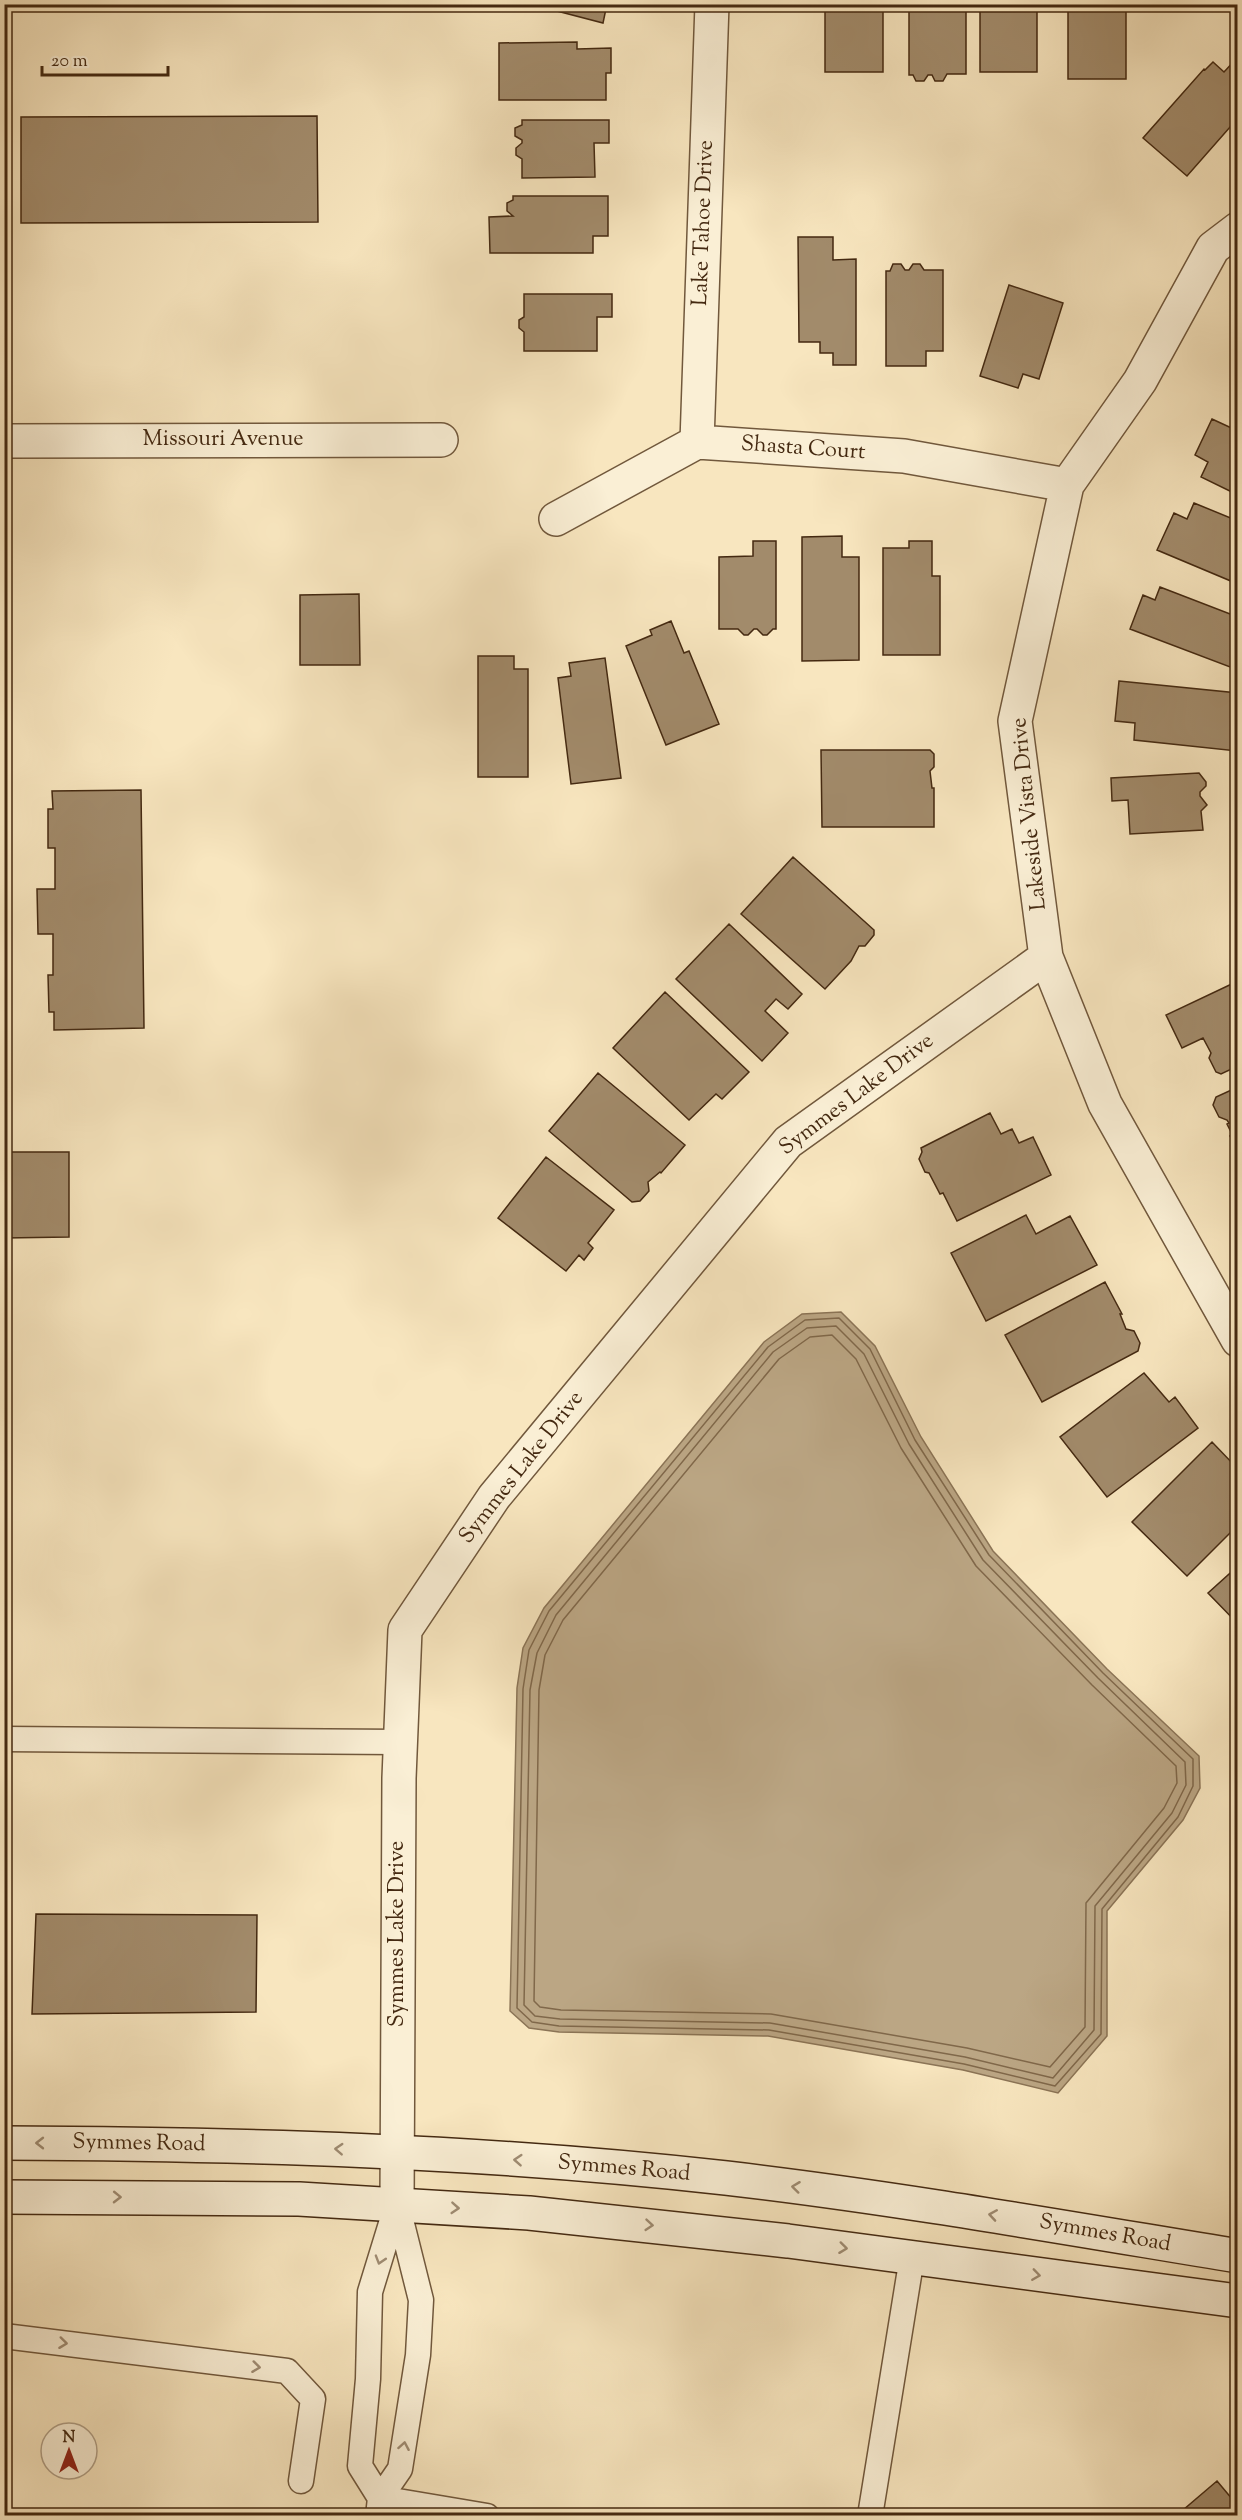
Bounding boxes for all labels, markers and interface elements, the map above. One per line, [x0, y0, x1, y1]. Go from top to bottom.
scale bar [42, 39, 168, 77]
text: 20 m [51, 49, 88, 75]
street label: Lake Tahoe Drive [685, 139, 723, 307]
street label: Missouri Avenue [142, 424, 304, 456]
street label: Shasta Court [740, 429, 867, 469]
street label: Lakeside Vista Drive [1004, 716, 1056, 912]
street label: Symmes Lake Drive [773, 1026, 941, 1164]
street label: Symmes Lake Drive [452, 1385, 592, 1551]
street label: Symmes Lake Drive [382, 1841, 414, 2027]
street label: Symmes Road [72, 2127, 206, 2161]
one-way arrow [35, 2137, 44, 2149]
one-way arrow [335, 2143, 344, 2156]
street label: Symmes Road [556, 2147, 692, 2191]
one-way arrow [514, 2154, 523, 2167]
one-way arrow [792, 2181, 801, 2194]
one-way arrow [113, 2191, 122, 2203]
one-way arrow [451, 2201, 460, 2214]
street label: Symmes Road [1037, 2207, 1173, 2261]
one-way arrow [989, 2210, 998, 2222]
one-way arrow [645, 2218, 654, 2231]
one-way arrow [838, 2242, 847, 2254]
one-way arrow [375, 2254, 387, 2265]
one-way arrow [1031, 2268, 1041, 2281]
one-way arrow [58, 2336, 67, 2349]
one-way arrow [252, 2360, 261, 2373]
north arrow [39, 2421, 99, 2481]
text: N [63, 2427, 76, 2450]
one-way arrow [397, 2442, 410, 2452]

